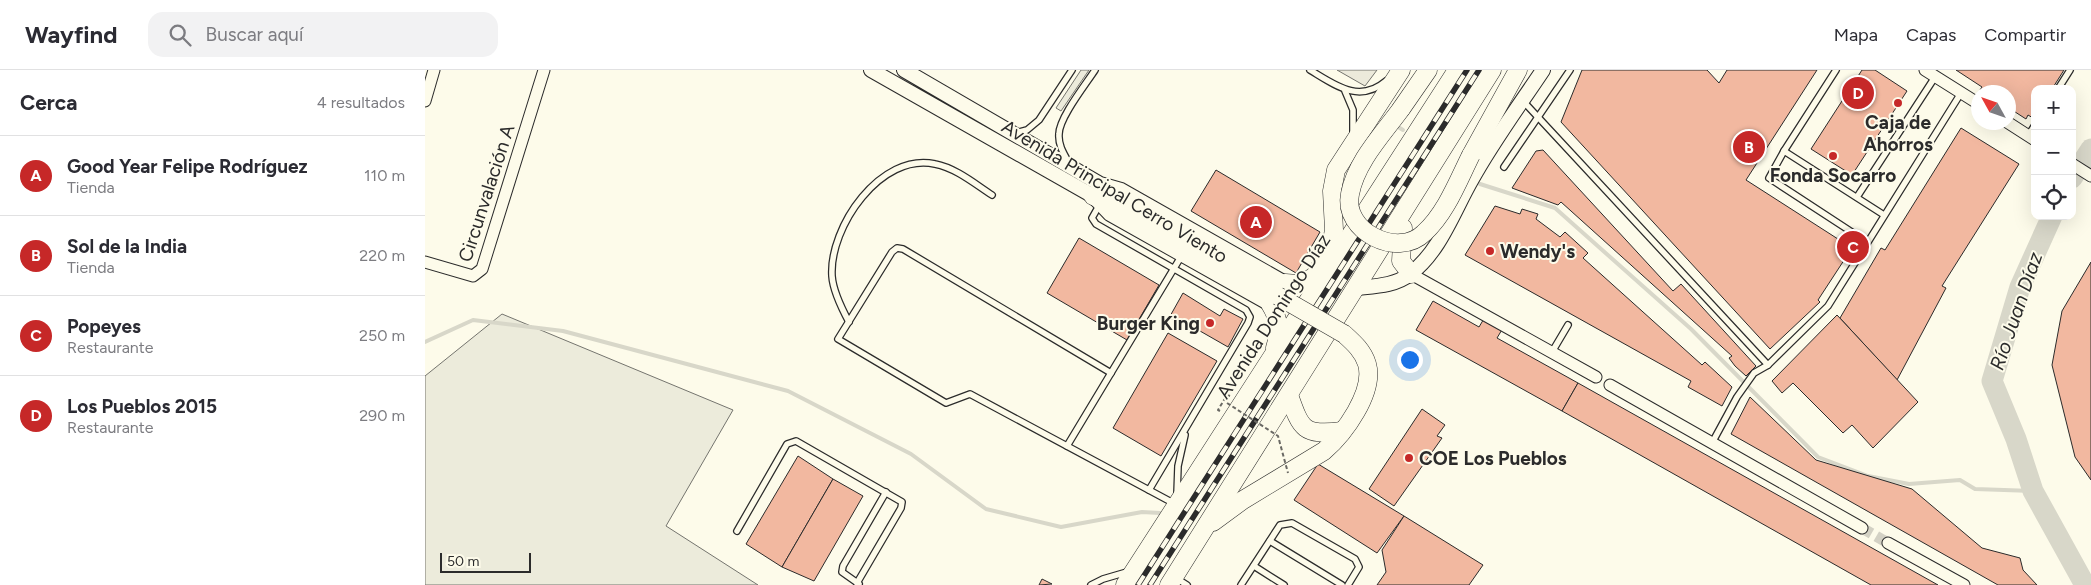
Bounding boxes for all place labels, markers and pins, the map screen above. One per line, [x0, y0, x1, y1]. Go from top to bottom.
pin: D [1842, 74, 1874, 112]
marker: Caja de Ahorros [1892, 97, 1904, 109]
place label: Caja de Ahorros [1863, 111, 1933, 156]
pin: B [1733, 128, 1765, 166]
marker: Fonda Socarro [1827, 150, 1839, 162]
place label: Fonda Socarro [1770, 164, 1896, 187]
pin: A [1240, 203, 1272, 241]
pin: C [1837, 228, 1869, 266]
place label: Wendy's [1500, 240, 1575, 263]
marker: Wendy's [1484, 245, 1496, 257]
place label: Burger King [1097, 312, 1200, 335]
marker: Burger King [1204, 317, 1216, 329]
place label: COE Los Pueblos [1419, 447, 1567, 470]
marker: COE Los Pueblos [1403, 452, 1415, 464]

